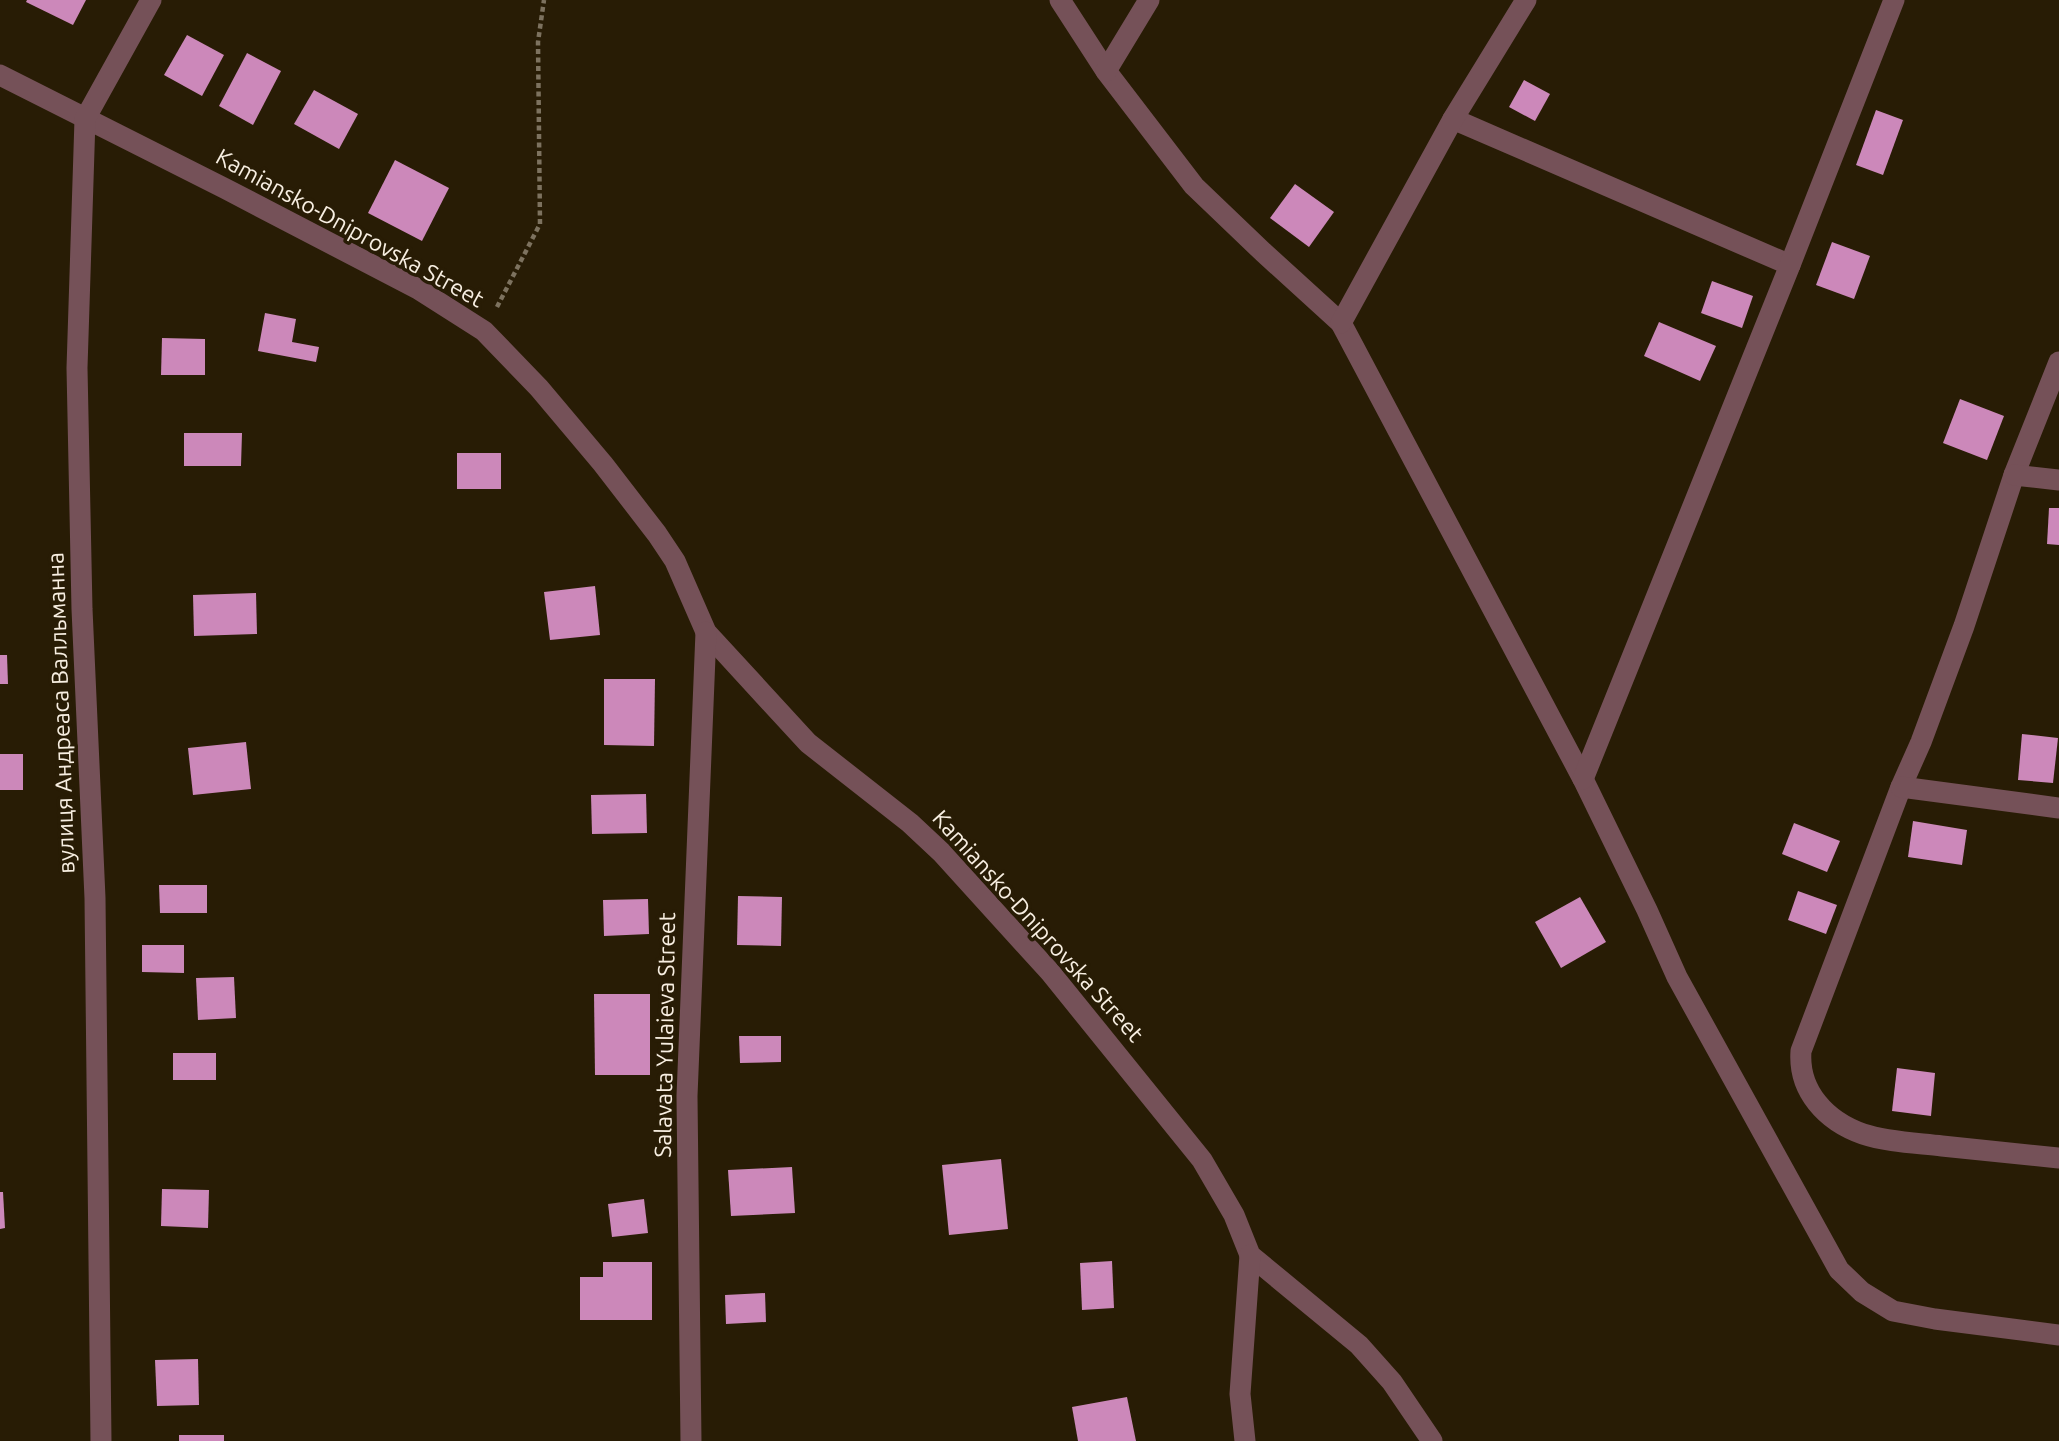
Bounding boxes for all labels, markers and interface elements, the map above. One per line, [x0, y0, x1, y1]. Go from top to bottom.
street label: Kamiansko-Dniprovska Street [212, 143, 488, 312]
street label: вулиця Андреаса Валльманна [42, 552, 79, 874]
street label: Kamiansko-Dniprovska Street [928, 805, 1149, 1046]
street label: Salavata Yulaieva Street [650, 912, 679, 1158]

